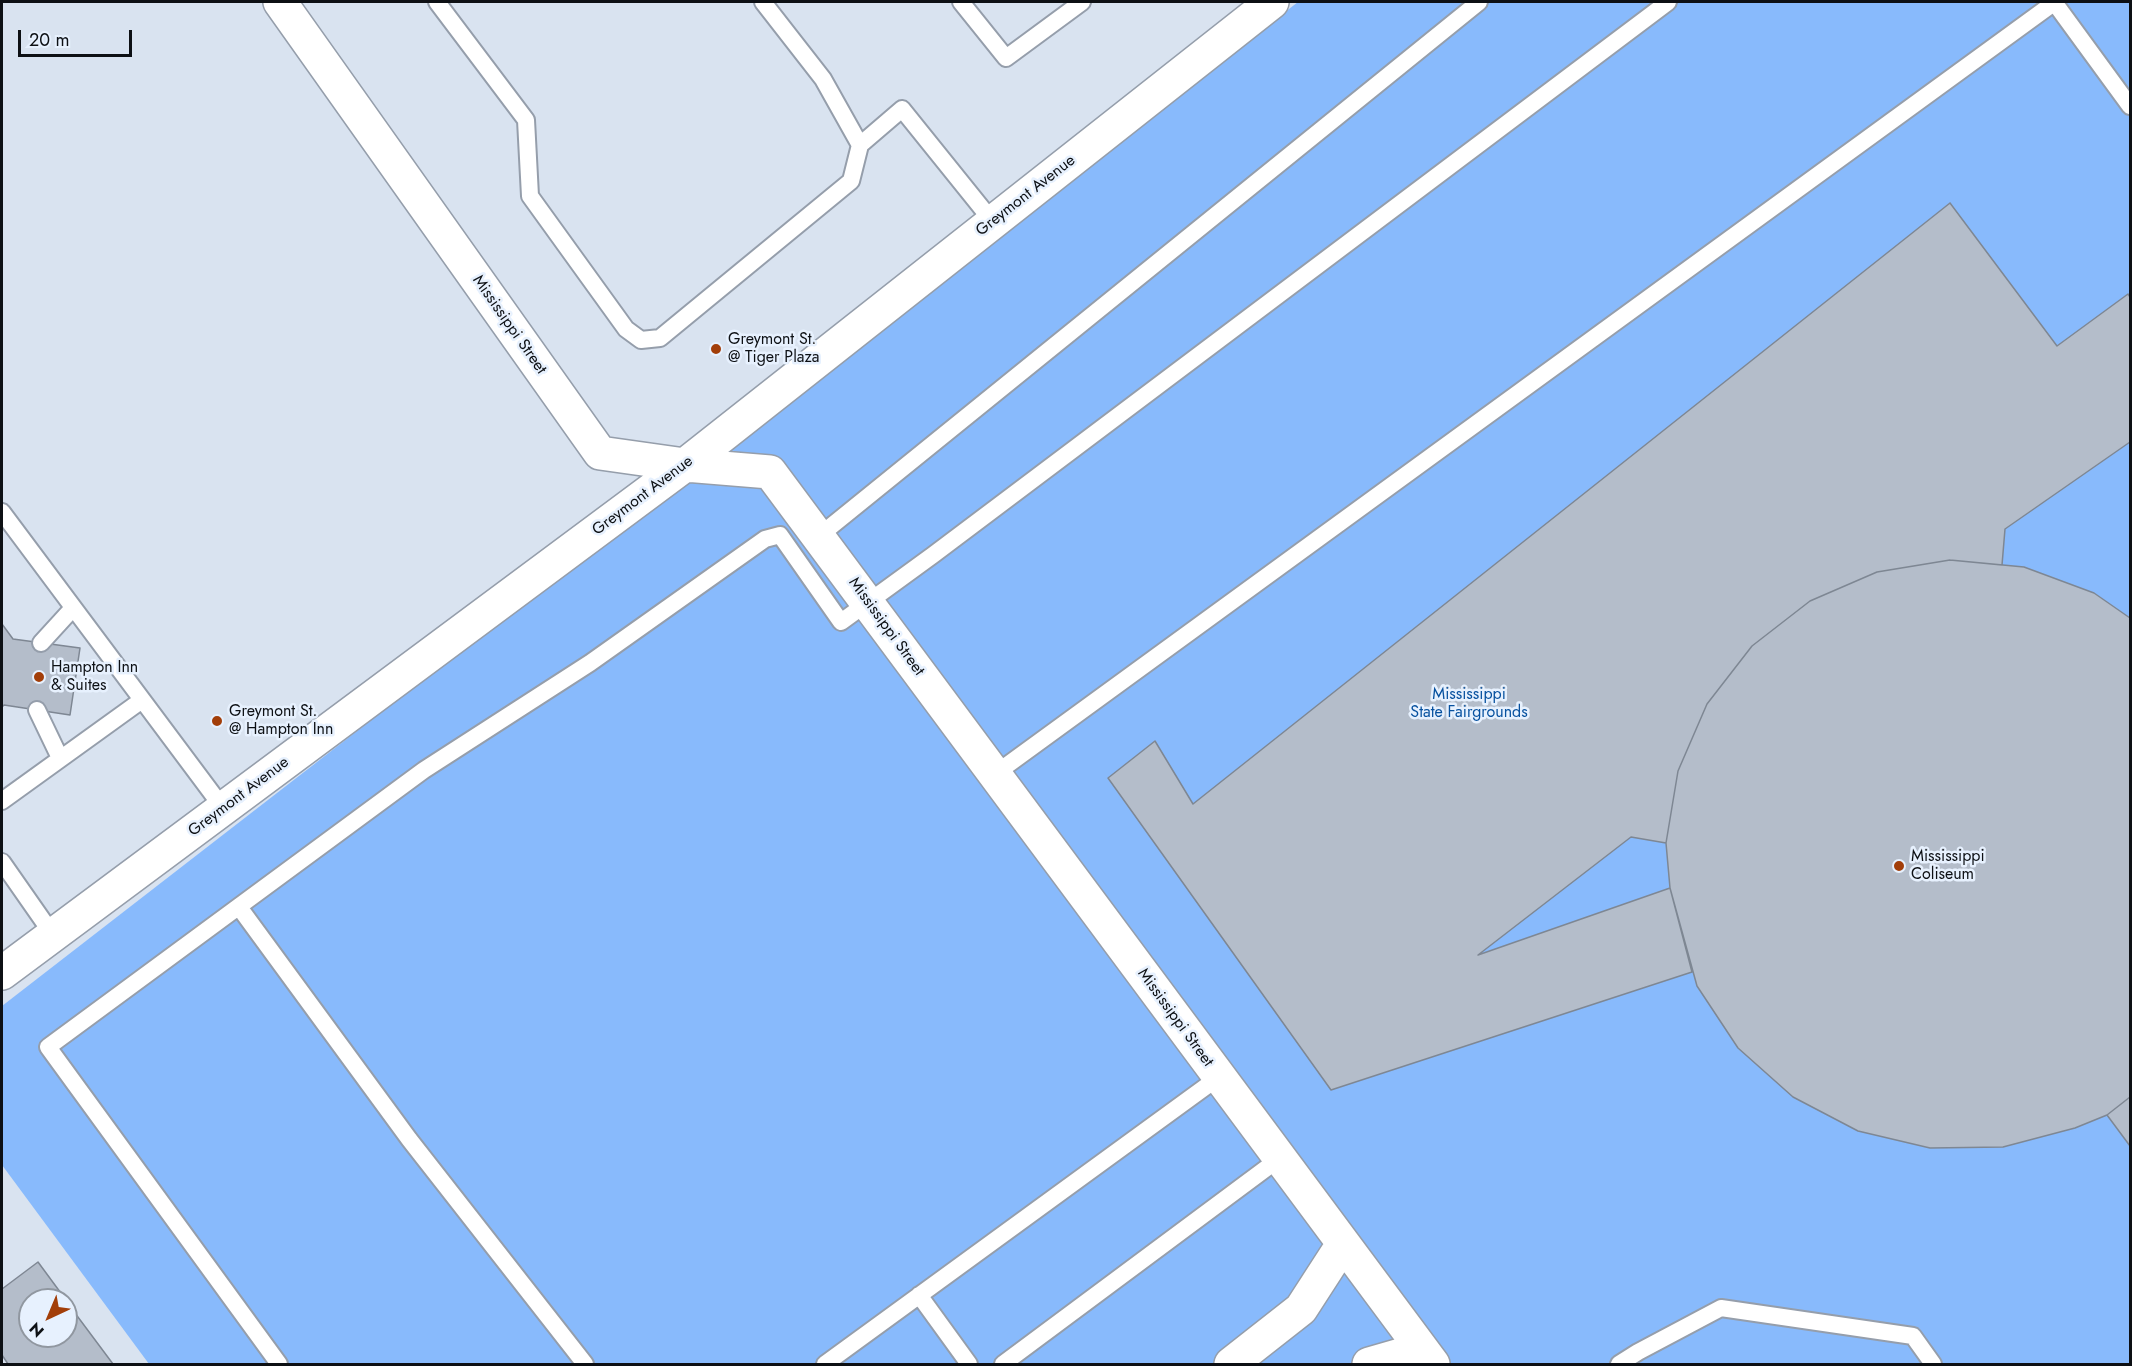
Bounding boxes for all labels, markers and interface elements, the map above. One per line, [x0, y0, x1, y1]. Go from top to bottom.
scale bar [21, 18, 135, 56]
text: 20 m [29, 27, 69, 53]
street label: Greymont Avenue [973, 151, 1079, 241]
street label: Mississippi Street [468, 272, 550, 378]
place label: Greymont St. @ Tiger Plaza [728, 330, 820, 368]
marker: Greymont St. @ Tiger Plaza [709, 342, 723, 356]
street label: Greymont Avenue [589, 452, 697, 540]
street label: Mississippi Street [844, 574, 928, 680]
place label: Hampton Inn & Suites [51, 658, 138, 696]
marker: Hampton Inn & Suites [32, 670, 46, 684]
park label: Mississippi State Fairgrounds [1410, 685, 1528, 723]
place label: Greymont St. @ Hampton Inn [229, 702, 333, 740]
marker: Greymont St. @ Hampton Inn [210, 714, 224, 728]
street label: Greymont Avenue [185, 753, 293, 841]
place label: Mississippi Coliseum [1911, 847, 1985, 885]
marker: Mississippi Coliseum [1892, 859, 1906, 873]
street label: Mississippi Street [1133, 965, 1217, 1071]
north arrow [18, 1288, 78, 1348]
text: N [24, 1317, 49, 1343]

